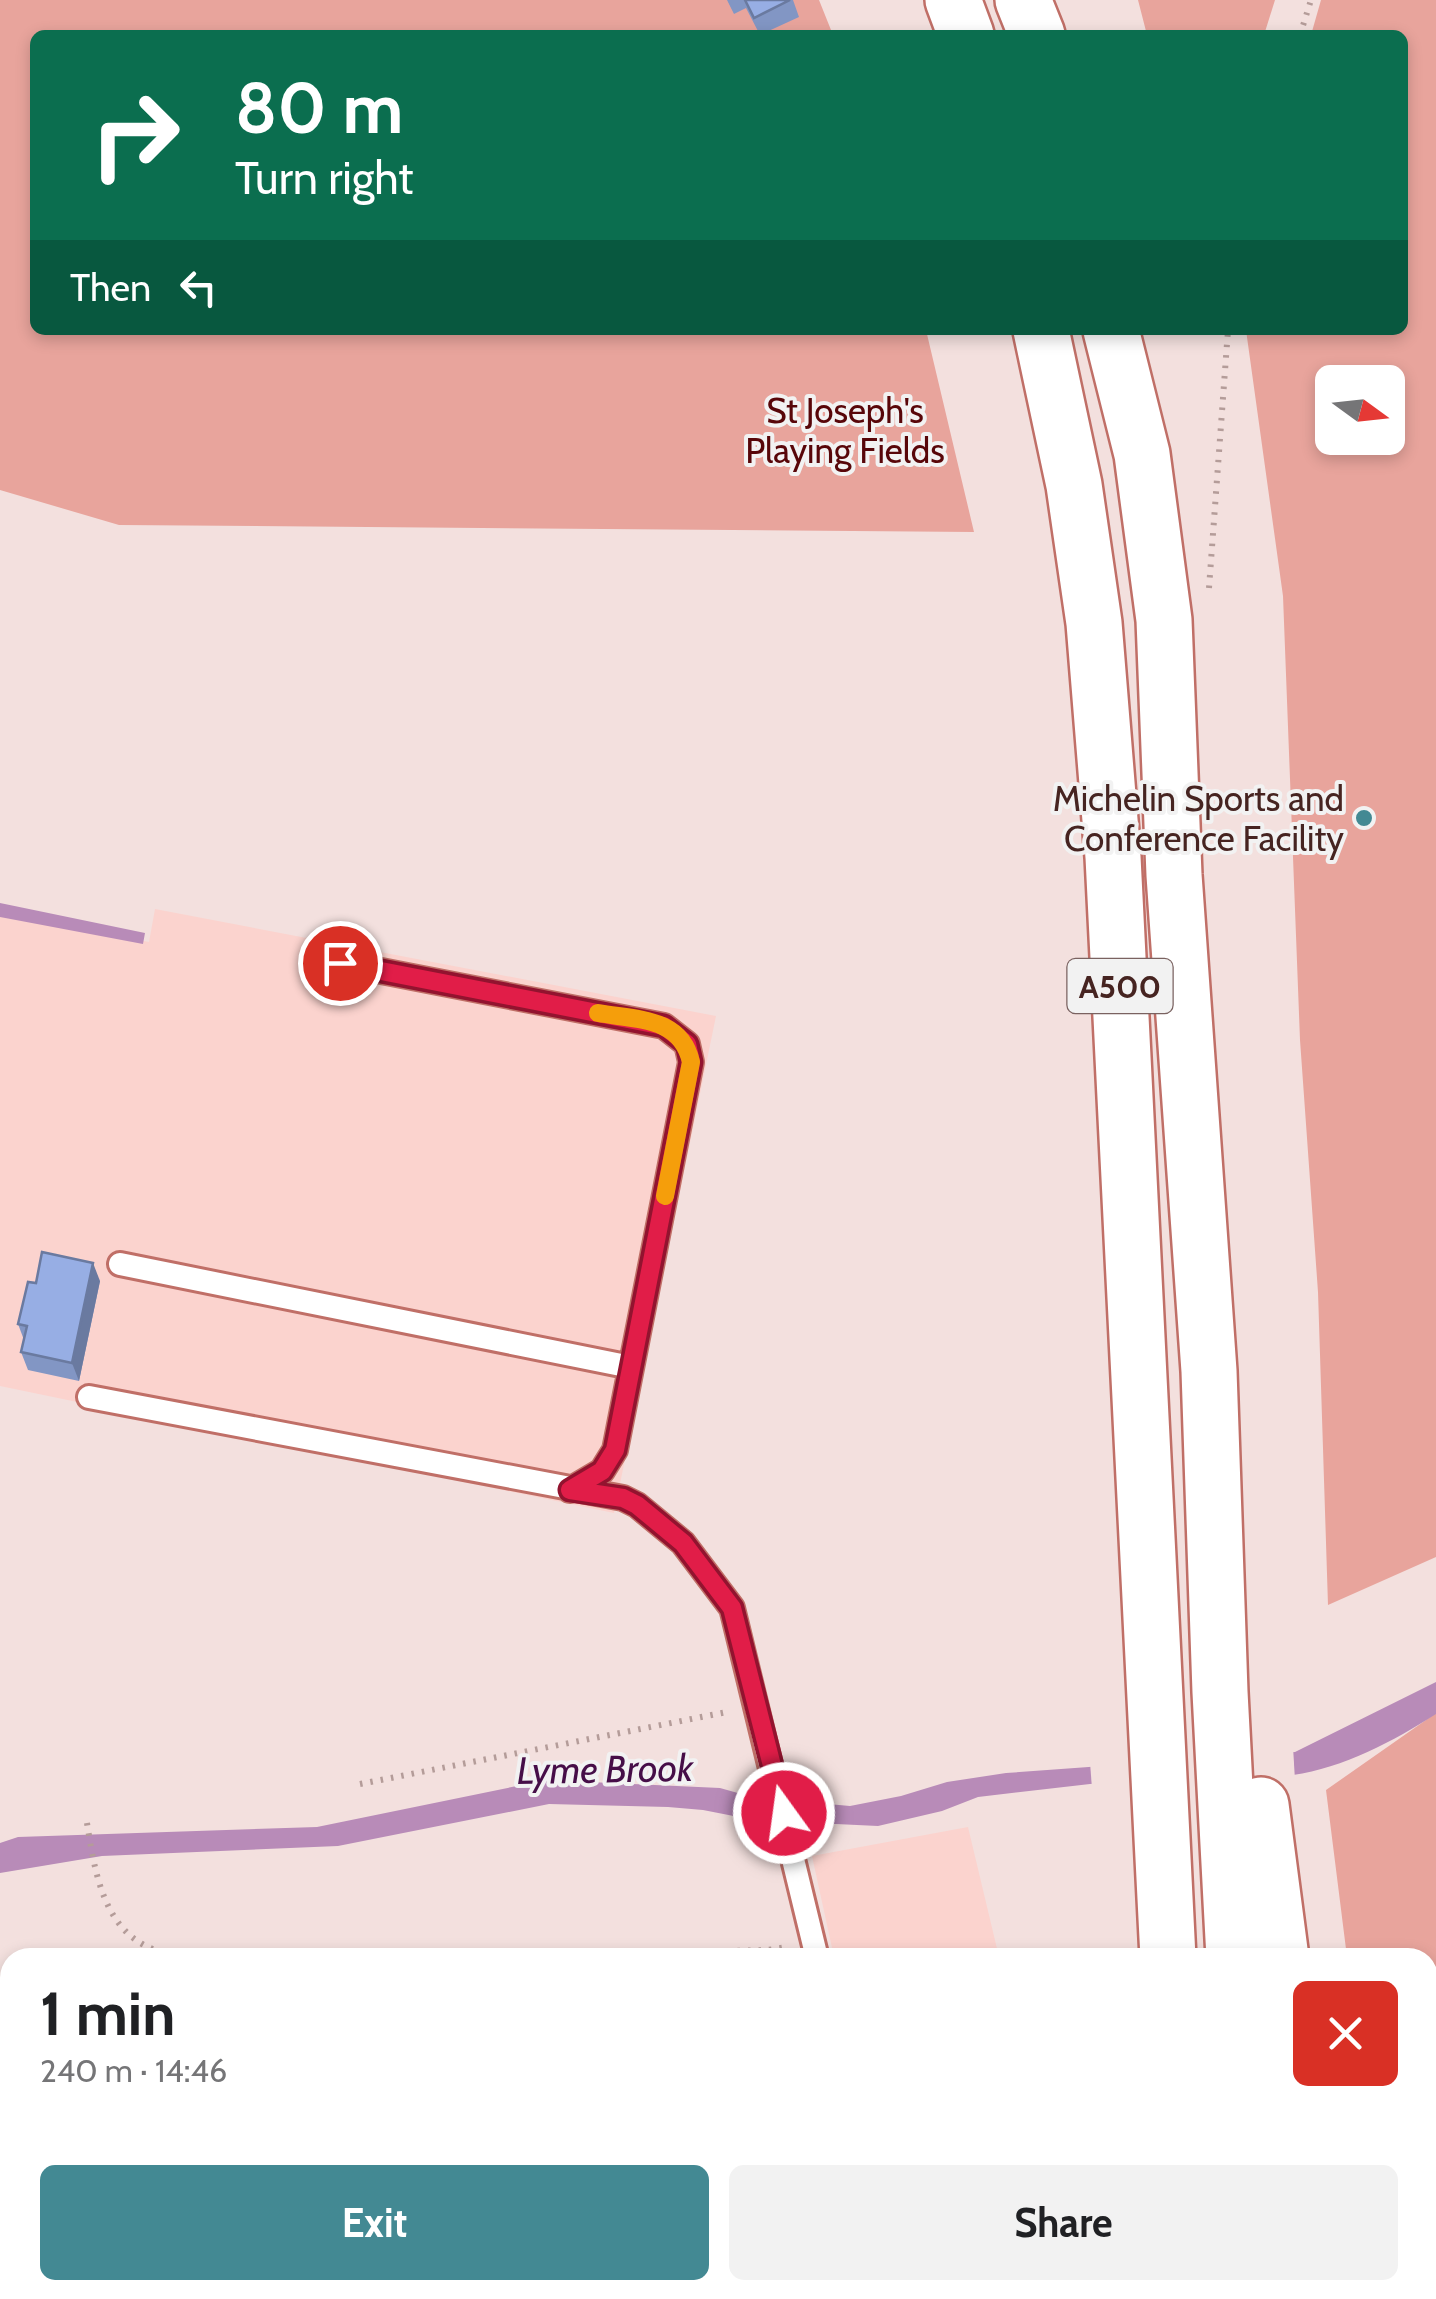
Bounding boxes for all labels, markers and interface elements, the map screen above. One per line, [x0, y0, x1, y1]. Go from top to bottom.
text: 80 m [235, 65, 403, 151]
icon: right [70, 70, 200, 200]
text: Turn right [235, 151, 414, 205]
icon: left [171, 260, 226, 315]
text: Then [70, 264, 151, 311]
north arrow [1315, 365, 1405, 455]
map controls [1315, 365, 1405, 455]
park label: St Joseph's Playing Fields [745, 389, 945, 472]
place label: Michelin Sports and Conference Facility [1053, 777, 1344, 860]
marker: Michelin Sports and Conference Facility [1353, 807, 1375, 829]
pin [298, 921, 383, 1006]
icon: arrive [313, 936, 368, 991]
road number: A500 [1068, 959, 1172, 1013]
water label: Lyme Brook [516, 1744, 695, 1794]
position arrow [732, 1761, 836, 1865]
text: 1 min [40, 1977, 175, 2050]
button: close [1293, 1981, 1398, 2086]
text: 240 m · 14:46 [40, 2051, 227, 2090]
button: Exit [40, 2165, 709, 2280]
button: Share [729, 2165, 1398, 2280]

